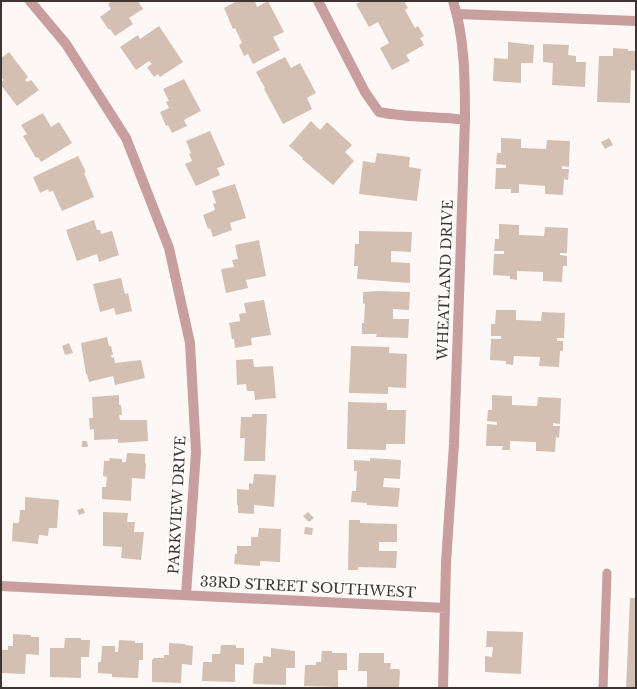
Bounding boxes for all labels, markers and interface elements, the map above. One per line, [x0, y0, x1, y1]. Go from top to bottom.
street label: WHEATLAND DRIVE [433, 199, 457, 362]
street label: PARKVIEW DRIVE [164, 435, 190, 575]
street label: 33RD STREET SOUTHWEST [200, 572, 416, 602]

